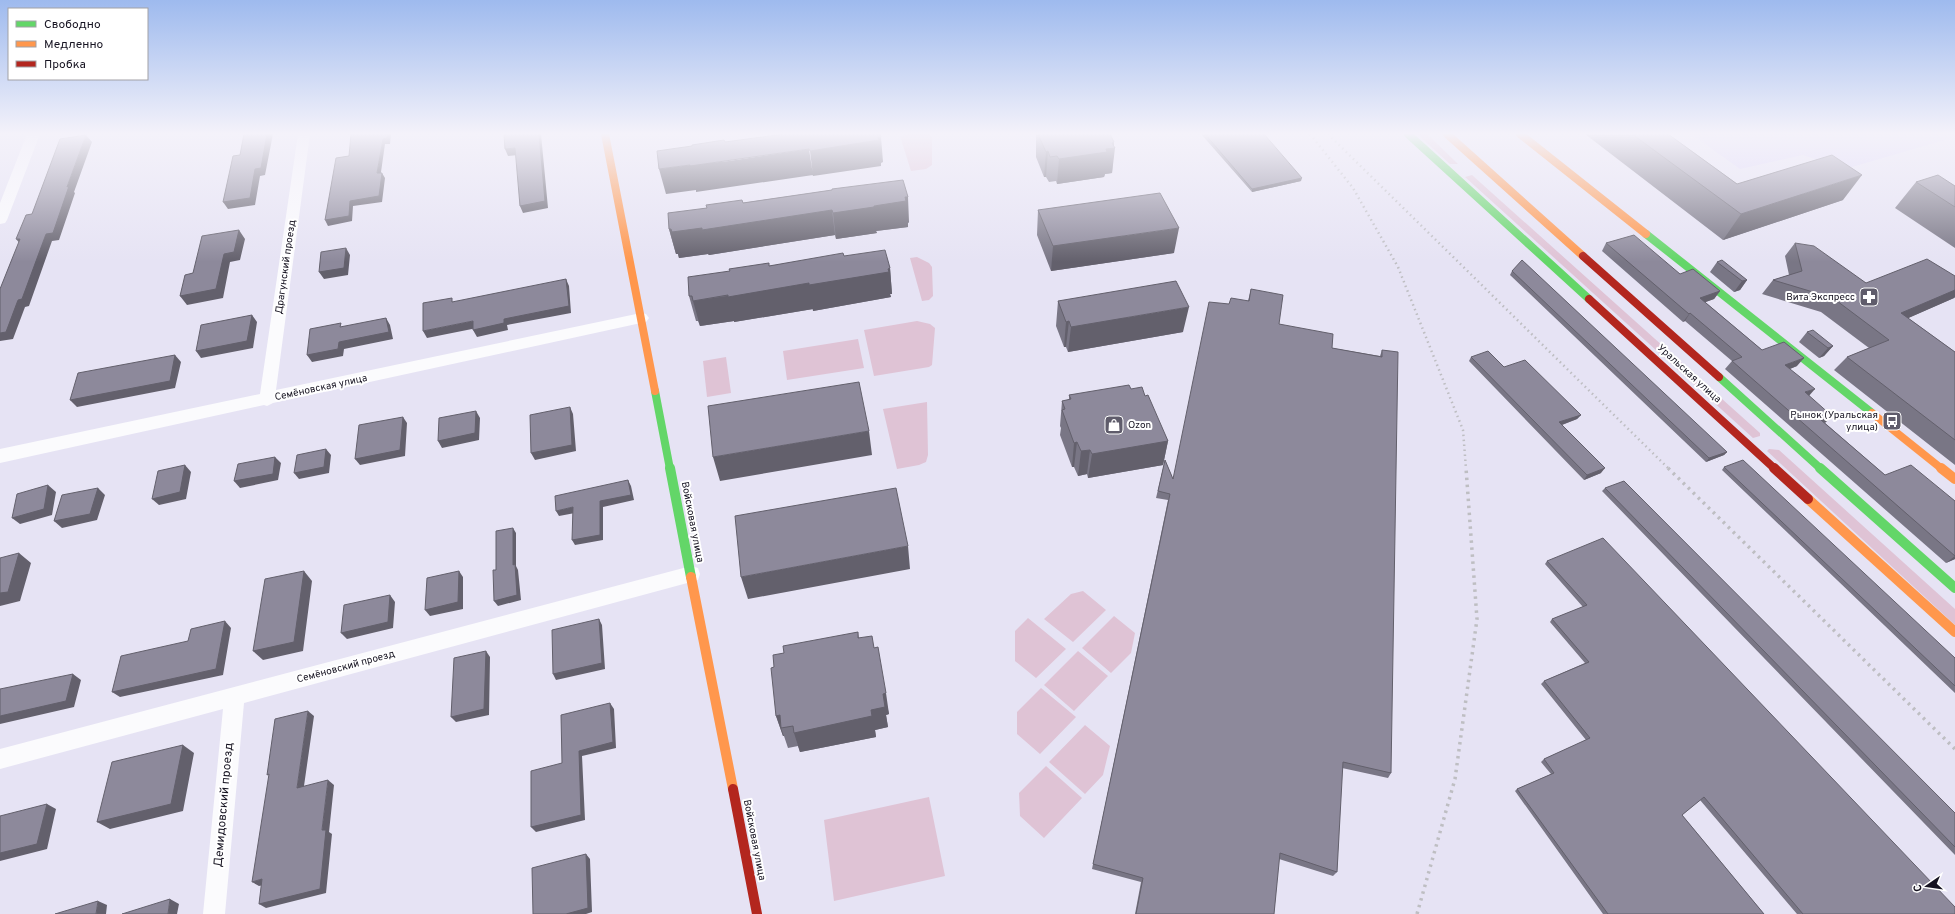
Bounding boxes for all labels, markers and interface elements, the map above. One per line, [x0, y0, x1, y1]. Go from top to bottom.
legend [8, 8, 148, 80]
text: Свободно [44, 17, 101, 33]
text: Медленно [44, 37, 104, 53]
text: Пробка [44, 57, 86, 73]
street label: Драгунский проезд [273, 219, 299, 315]
pharmacy icon: Вита Экспресс [1858, 286, 1880, 308]
place label: Вита Экспресс [1786, 291, 1855, 304]
street label: Уральская улица [1654, 342, 1724, 406]
street label: Семёновская улица [274, 372, 368, 404]
place label: Рынок (Уральская улица) [1790, 409, 1878, 434]
bus stop icon: Рынок (Уральская улица) [1881, 410, 1903, 432]
shop icon: Ozon [1103, 414, 1125, 436]
place label: Ozon [1128, 419, 1151, 432]
street label: Войсковая улица [678, 480, 706, 564]
street label: Семёновский проезд [295, 648, 397, 686]
street label: Демидовский проезд [211, 742, 237, 868]
street label: Войсковая улица [740, 798, 768, 882]
north arrow [1907, 866, 1947, 906]
text: С [1911, 883, 1926, 893]

